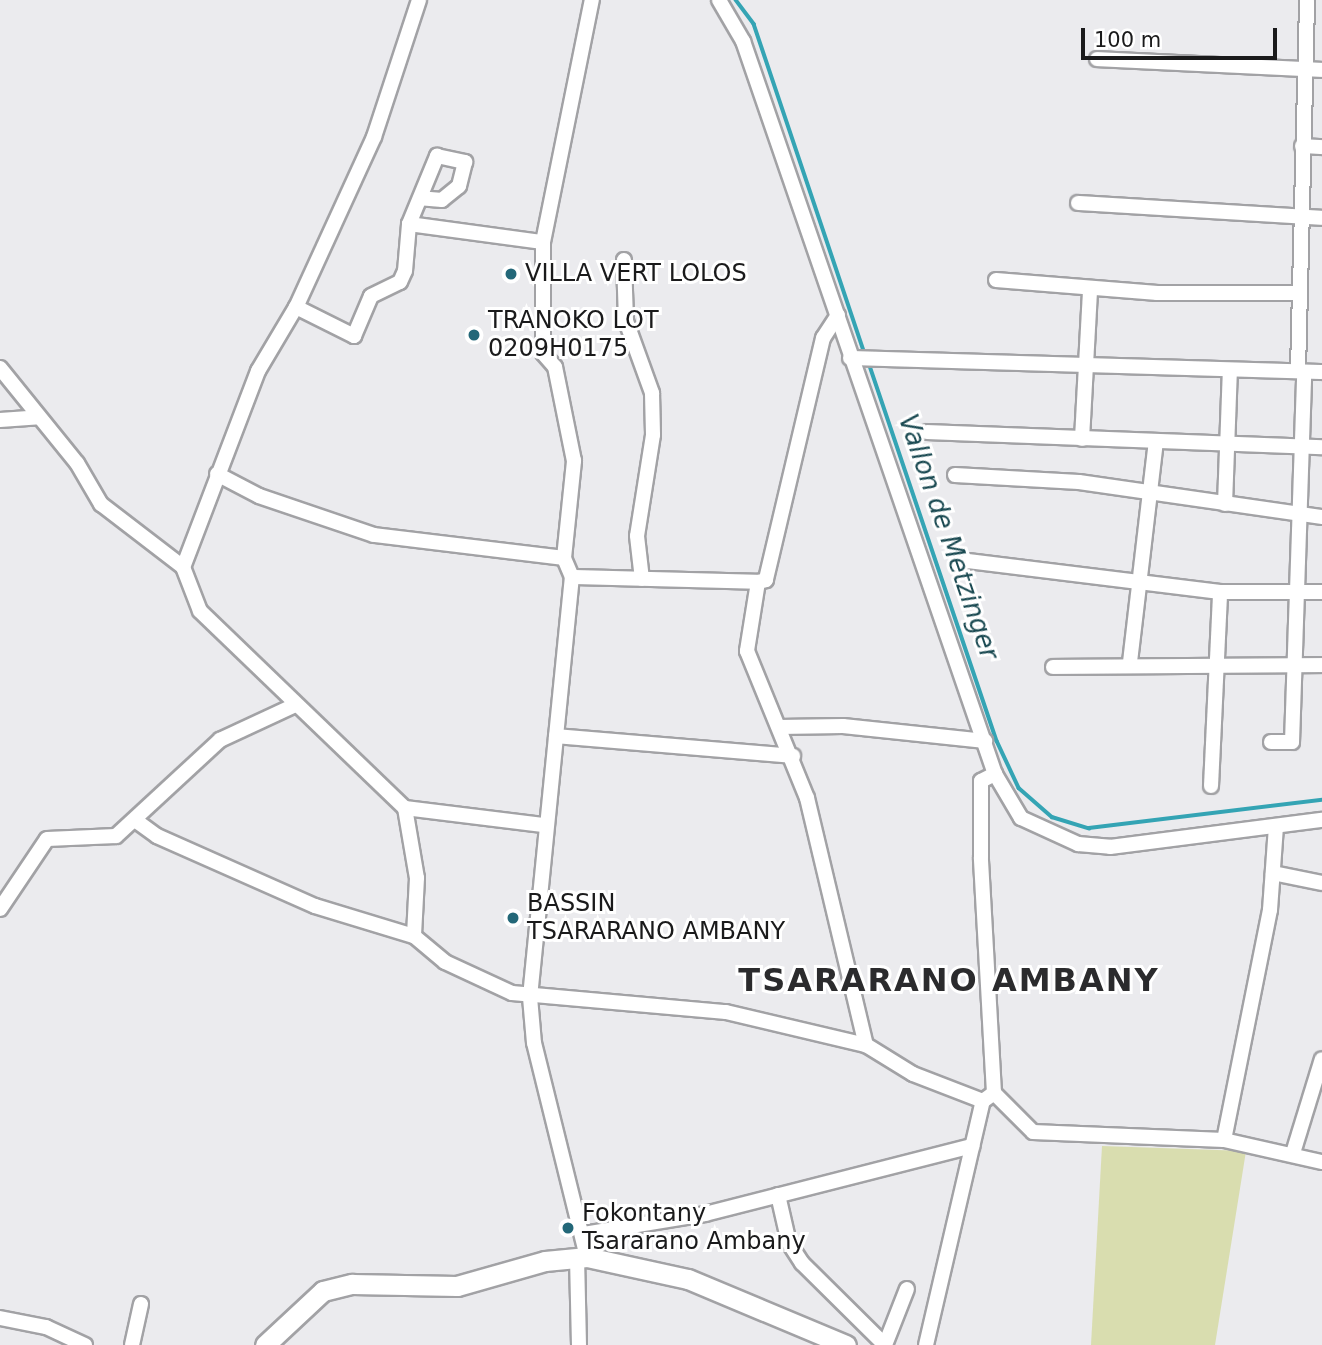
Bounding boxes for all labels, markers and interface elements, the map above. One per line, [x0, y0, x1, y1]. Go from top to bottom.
scale bar [1084, 14, 1280, 58]
text: 100 m [1094, 28, 1161, 52]
place label: VILLA VERT LOLOS [525, 260, 747, 288]
marker: VILLA VERT LOLOS [503, 266, 519, 282]
place label: TRANOKO LOT 0209H0175 [488, 307, 659, 363]
marker: TRANOKO LOT 0209H0175 [466, 327, 482, 343]
water label: Vallon de Metzinger [891, 410, 1005, 664]
place label: BASSIN TSARARANO AMBANY [527, 890, 785, 946]
marker: BASSIN TSARARANO AMBANY [505, 910, 521, 926]
district label: TSARARANO AMBANY [740, 961, 1158, 999]
place label: Fokontany Tsararano Ambany [582, 1200, 806, 1256]
marker: Fokontany Tsararano Ambany [560, 1220, 576, 1236]

